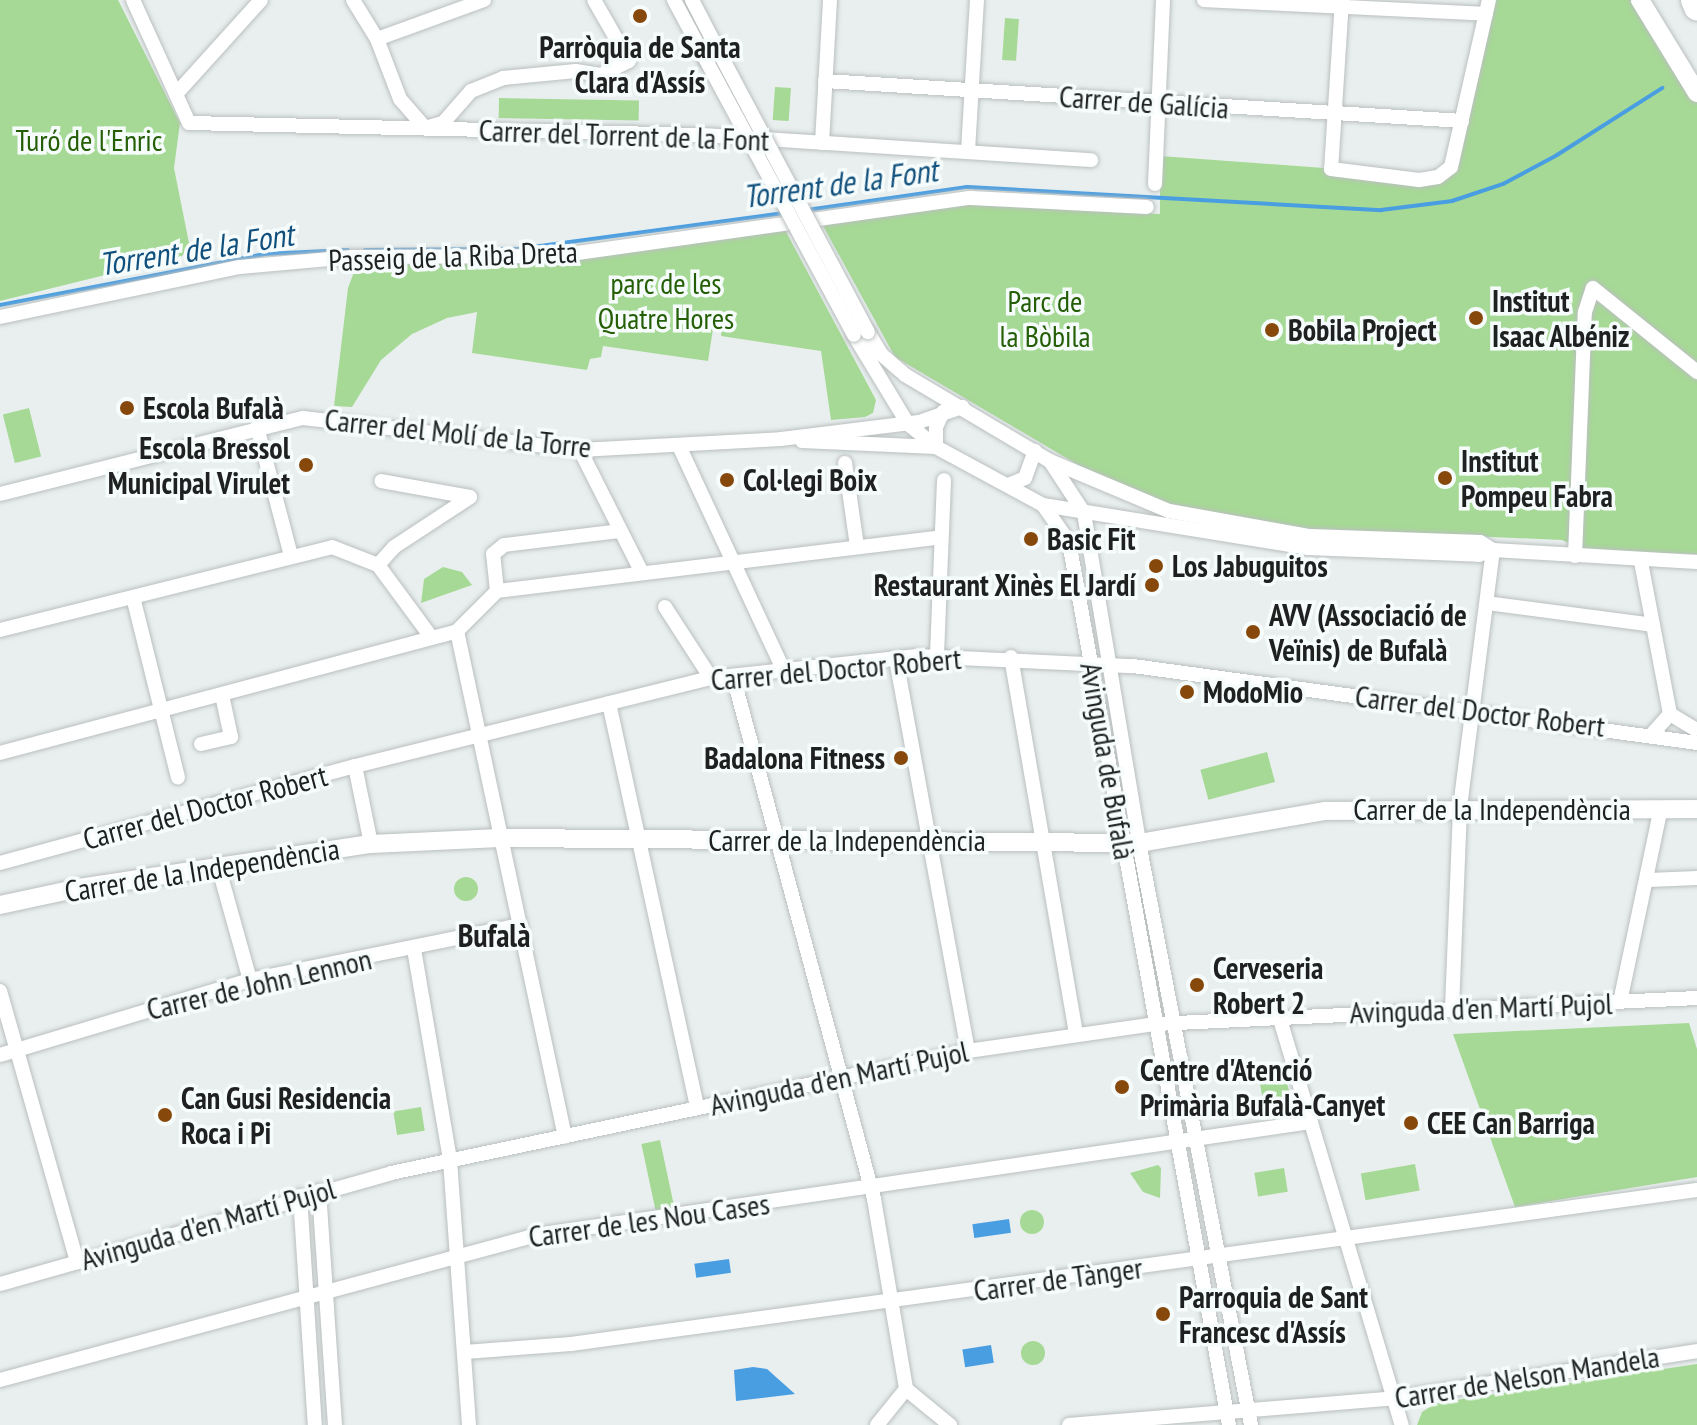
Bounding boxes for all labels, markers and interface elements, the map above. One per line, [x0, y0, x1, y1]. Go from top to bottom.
marker: Parròquia de Santa Clara d'Assís [631, 7, 649, 25]
place label: Parròquia de Santa Clara d'Assís [539, 29, 741, 100]
street label: Carrer de Galícia [1058, 78, 1230, 126]
street label: Carrer del Torrent de la Font [478, 112, 770, 158]
park label: Turó de l'Enric [15, 122, 163, 158]
water label: Torrent de la Font [740, 150, 940, 216]
water label: Torrent de la Font [96, 215, 296, 283]
street label: Passeig de la Riba Dreta [328, 234, 578, 278]
park label: parc de les Quatre Hores [598, 265, 734, 336]
park label: Parc de la Bòbila [1000, 283, 1090, 354]
place label: Institut Isaac Albéniz [1492, 283, 1631, 354]
marker: Institut Isaac Albéniz [1467, 309, 1485, 327]
place label: Bobila Project [1288, 312, 1436, 348]
marker: Bobila Project [1263, 321, 1281, 339]
place label: Escola Bufalà [143, 390, 284, 426]
marker: Escola Bufalà [118, 399, 136, 417]
street label: Carrer del Molí de la Torre [323, 401, 593, 465]
place label: Escola Bressol Municipal Virulet [107, 430, 290, 500]
place label: Institut Pompeu Fabra [1461, 443, 1613, 514]
marker: Escola Bressol Municipal Virulet [297, 456, 315, 474]
place label: Col·legi Boix [743, 462, 877, 498]
marker: Institut Pompeu Fabra [1436, 469, 1454, 487]
marker: Col·legi Boix [718, 471, 736, 489]
place label: Basic Fit [1047, 521, 1136, 557]
marker: Basic Fit [1022, 530, 1040, 548]
place label: Los Jabuguitos [1172, 548, 1328, 584]
marker: Los Jabuguitos [1147, 557, 1165, 575]
place label: Restaurant Xinès El Jardí [873, 567, 1136, 603]
marker: Restaurant Xinès El Jardí [1143, 576, 1161, 594]
place label: AVV (Associació de Veïnis) de Bufalà [1269, 597, 1467, 668]
marker: AVV (Associació de Veïnis) de Bufalà [1244, 623, 1262, 641]
street label: Carrer del Doctor Robert [709, 640, 963, 698]
street label: Avinguda de Bufalà [1073, 660, 1143, 862]
place label: ModoMio [1203, 674, 1303, 710]
street label: Carrer del Doctor Robert [1353, 678, 1607, 744]
marker: ModoMio [1178, 683, 1196, 701]
place label: Badalona Fitness [704, 740, 885, 776]
marker: Badalona Fitness [892, 749, 910, 767]
street label: Carrer del Doctor Robert [79, 757, 331, 857]
street label: Carrer de la Independència [1353, 791, 1631, 827]
street label: Carrer de la Independència [708, 822, 986, 858]
street label: Carrer de la Independència [62, 830, 342, 910]
district label: Bufalà [458, 916, 530, 954]
street label: Carrer de John Lennon [143, 941, 375, 1027]
place label: Cerveseria Robert 2 [1213, 950, 1323, 1020]
marker: Cerveseria Robert 2 [1188, 976, 1206, 994]
street label: Avinguda d'en Martí Pujol [1349, 985, 1613, 1031]
street label: Avinguda d'en Martí Pujol [707, 1033, 971, 1123]
place label: Centre d'Atenció Primària Bufalà-Canyet [1140, 1052, 1385, 1122]
marker: Centre d'Atenció Primària Bufalà-Canyet [1111, 1076, 1133, 1098]
place label: Can Gusi Residencia Roca i Pi [181, 1080, 392, 1150]
place label: CEE Can Barriga [1427, 1105, 1595, 1141]
marker: Can Gusi Residencia Roca i Pi [156, 1106, 174, 1124]
marker: CEE Can Barriga [1402, 1114, 1420, 1132]
street label: Avinguda d'en Martí Pujol [77, 1170, 339, 1278]
street label: Carrer de les Nou Cases [526, 1185, 772, 1255]
street label: Carrer de Tànger [971, 1249, 1145, 1309]
place label: Parroquia de Sant Francesc d'Assís [1179, 1279, 1368, 1350]
marker: Parroquia de Sant Francesc d'Assís [1154, 1305, 1172, 1323]
street label: Carrer de Nelson Mandela [1392, 1338, 1662, 1416]

